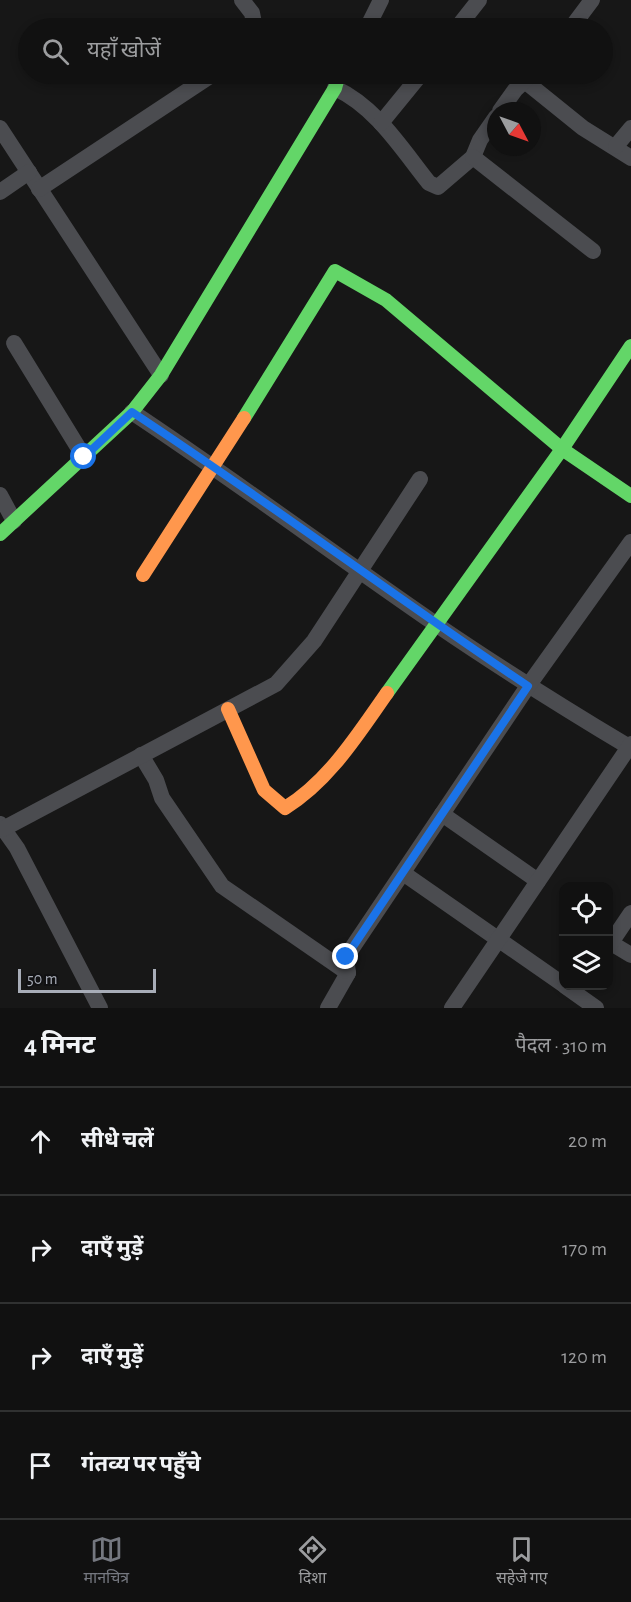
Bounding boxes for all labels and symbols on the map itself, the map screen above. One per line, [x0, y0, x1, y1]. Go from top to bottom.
north arrow [487, 102, 541, 156]
route start [70, 443, 96, 469]
route end [332, 943, 358, 969]
scale bar [18, 966, 156, 994]

